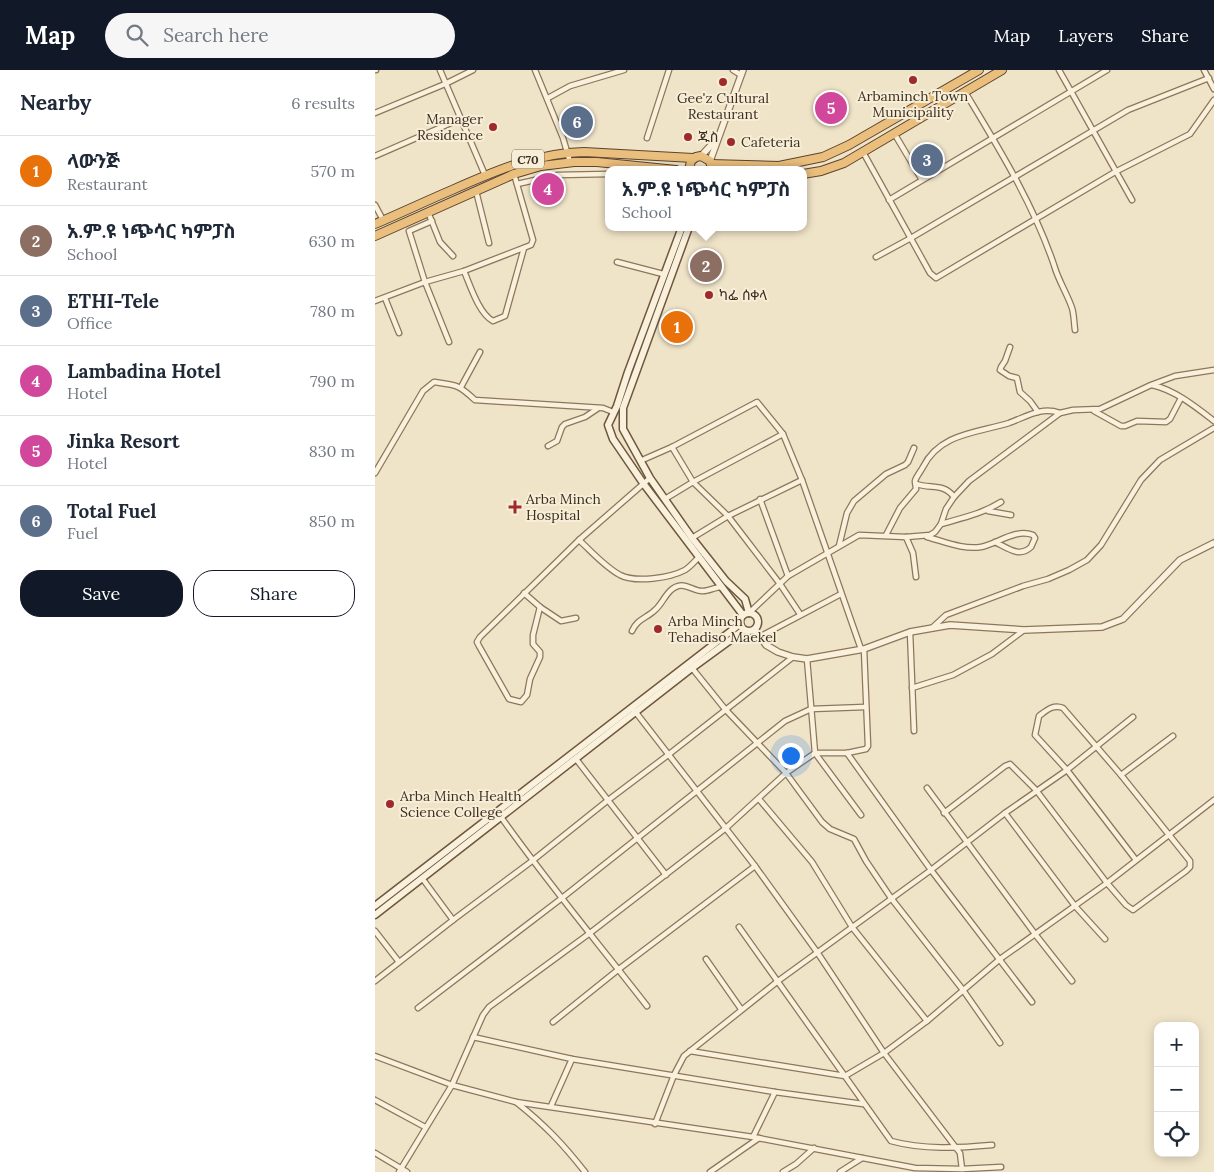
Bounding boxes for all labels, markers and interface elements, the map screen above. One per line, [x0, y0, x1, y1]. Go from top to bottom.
search box [105, 13, 455, 58]
text: Map [25, 20, 75, 51]
icon: search [123, 21, 151, 49]
text: Search here [163, 23, 269, 47]
text: Map [994, 24, 1030, 47]
text: Layers [1058, 24, 1113, 47]
text: Share [1141, 24, 1189, 47]
marker: Arbaminch Town Municipality [907, 74, 919, 86]
marker: Gee'z Cultural Restaurant [717, 76, 729, 88]
place label: Arbaminch Town Municipality [857, 87, 969, 121]
text: Nearby [20, 89, 91, 116]
place label: Gee'z Cultural Restaurant [677, 89, 769, 123]
pin: 5 [815, 89, 847, 127]
text: 6 results [291, 93, 355, 113]
pin: 6 [561, 103, 593, 141]
place label: Manager Residence [417, 110, 483, 144]
marker: Manager Residence [487, 121, 499, 133]
place label: ጁስ [698, 128, 719, 146]
marker: ጁስ [682, 131, 694, 143]
place label: Cafeteria [741, 133, 800, 151]
marker: Cafeteria [725, 136, 737, 148]
pin: 3 [911, 141, 943, 179]
text: ላውንጅ [67, 149, 120, 173]
road number: C70 [512, 150, 544, 168]
text: 1 [33, 161, 39, 181]
text: 570 m [310, 161, 355, 181]
popup [605, 166, 807, 231]
pin: 4 [532, 170, 564, 208]
text: Restaurant [67, 174, 148, 194]
text: አ.ም.ዩ ነጭሳር ካምፓስ [622, 177, 790, 201]
text: School [622, 202, 672, 222]
text: አ.ም.ዩ ነጭሳር ካምፓስ [67, 219, 236, 243]
text: 2 [32, 231, 40, 251]
text: 630 m [308, 231, 355, 251]
text: School [67, 244, 117, 264]
pin: 2 [690, 247, 722, 285]
place label: ካፌ ሰቀላ [719, 286, 767, 304]
text: ETHI-Tele [67, 289, 159, 313]
marker: ካፌ ሰቀላ [703, 289, 715, 301]
text: 3 [32, 301, 40, 321]
text: 780 m [310, 301, 355, 321]
pin: 1 [661, 308, 693, 346]
text: Office [67, 313, 112, 333]
text: Lambadina Hotel [67, 359, 221, 383]
text: 4 [32, 371, 40, 391]
text: 790 m [310, 371, 355, 391]
text: Hotel [67, 383, 108, 403]
text: Jinka Resort [67, 429, 180, 453]
text: 5 [32, 441, 40, 461]
text: 830 m [309, 441, 355, 461]
text: Hotel [67, 453, 108, 473]
place label: Arba Minch Hospital [525, 490, 601, 524]
text: Total Fuel [67, 499, 156, 523]
marker: Arba Minch Hospital [508, 500, 522, 514]
text: 6 [31, 511, 41, 531]
text: 850 m [309, 511, 355, 531]
text: Fuel [67, 523, 98, 543]
button: Save [20, 570, 183, 617]
button: Share [193, 570, 355, 617]
place label: Arba Minch Tehadiso Maekel [667, 612, 777, 646]
marker: Arba Minch Tehadiso Maekel [652, 623, 664, 635]
your location [778, 743, 804, 769]
place label: Arba Minch Health Science College [399, 787, 522, 821]
marker: Arba Minch Health Science College [384, 798, 396, 810]
map controls [1154, 1022, 1199, 1157]
button: + [1154, 1022, 1199, 1067]
button: − [1154, 1067, 1199, 1112]
button: locate [1154, 1112, 1199, 1157]

